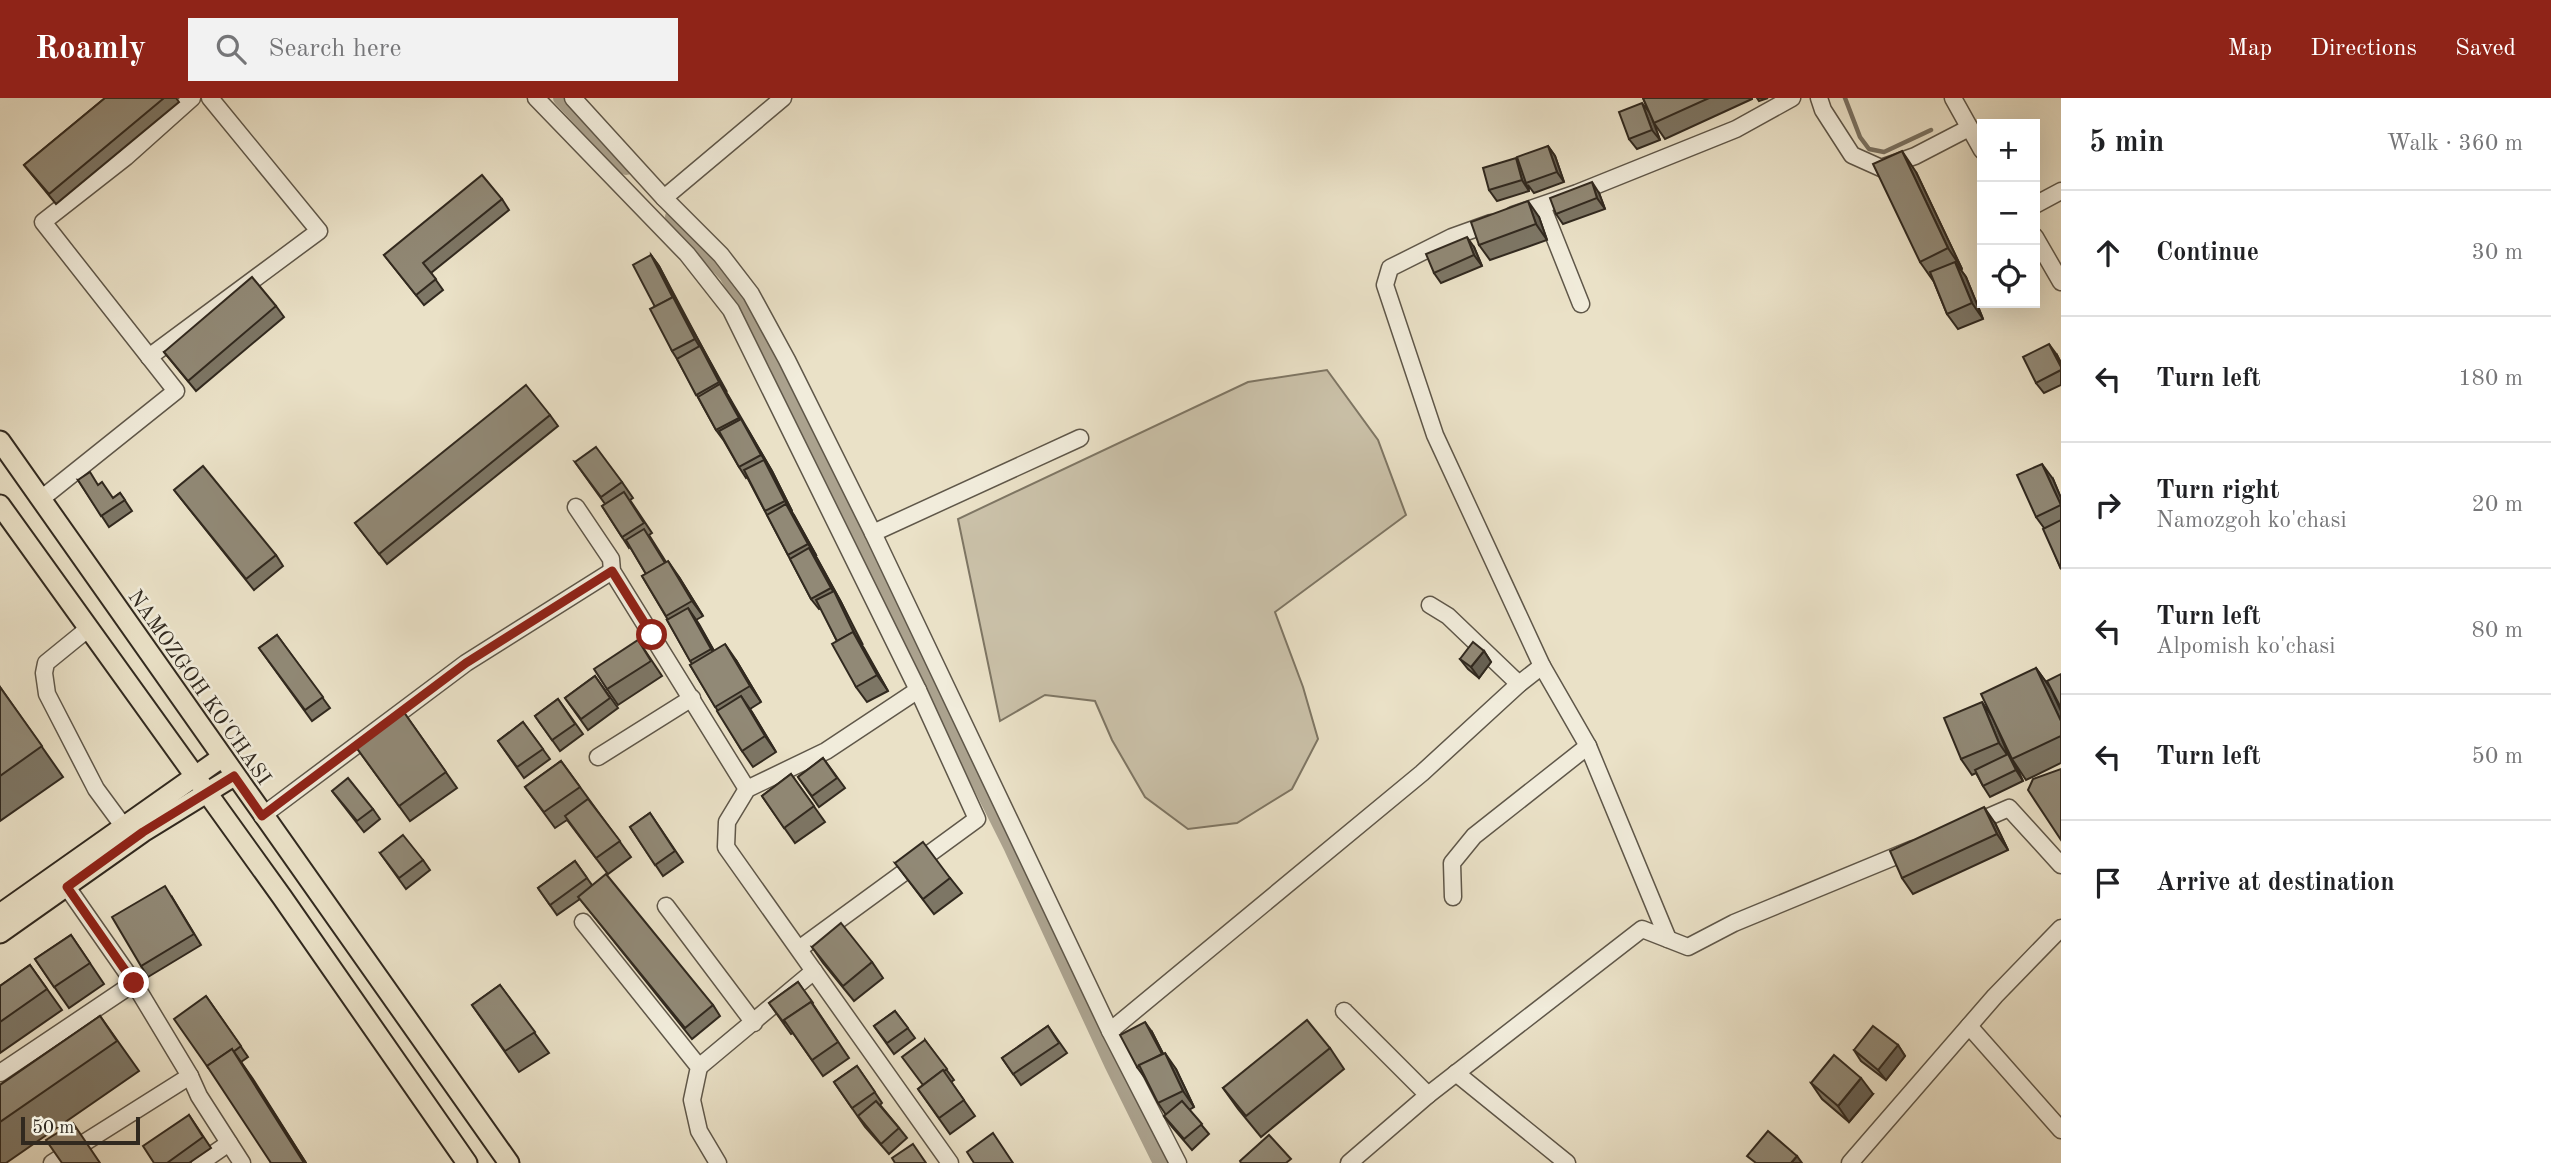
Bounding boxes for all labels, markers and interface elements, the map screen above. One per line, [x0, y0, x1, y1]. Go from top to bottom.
search box [188, 18, 678, 81]
icon: search [212, 30, 250, 68]
text: Roamly [35, 33, 146, 66]
text: Search here [268, 36, 401, 62]
text: Map [2228, 37, 2272, 61]
text: Directions [2310, 37, 2417, 61]
text: Saved [2455, 37, 2516, 61]
map controls [1977, 119, 2040, 308]
button: + [1977, 119, 2040, 182]
text: 5 min [2089, 128, 2164, 158]
text: Walk · 360 m [2387, 132, 2523, 155]
button: − [1977, 182, 2040, 245]
icon: ahead [2089, 234, 2127, 272]
text: Continue [2156, 240, 2259, 266]
text: 30 m [2472, 241, 2523, 264]
button: locate [1977, 245, 2040, 308]
icon: left [2089, 360, 2127, 398]
text: Turn left [2156, 366, 2261, 392]
text: 180 m [2458, 367, 2523, 390]
text: Turn right [2156, 478, 2279, 504]
icon: right [2089, 486, 2127, 524]
text: 20 m [2472, 493, 2523, 516]
text: Namozgoh ko'chasi [2156, 509, 2347, 532]
street label: NAMOZGOH KO'CHASI [123, 587, 274, 789]
text: Turn left [2156, 604, 2261, 630]
icon: left [2089, 612, 2127, 650]
route start [636, 619, 667, 650]
text: 80 m [2472, 619, 2523, 642]
text: Alpomish ko'chasi [2156, 635, 2336, 658]
icon: left [2089, 738, 2127, 776]
text: Turn left [2156, 744, 2261, 770]
text: 50 m [2472, 745, 2523, 768]
icon: arrive [2089, 864, 2127, 902]
text: Arrive at destination [2156, 870, 2395, 896]
route end [118, 967, 149, 998]
scale bar [21, 1114, 140, 1146]
text: 50 m [32, 1119, 74, 1138]

